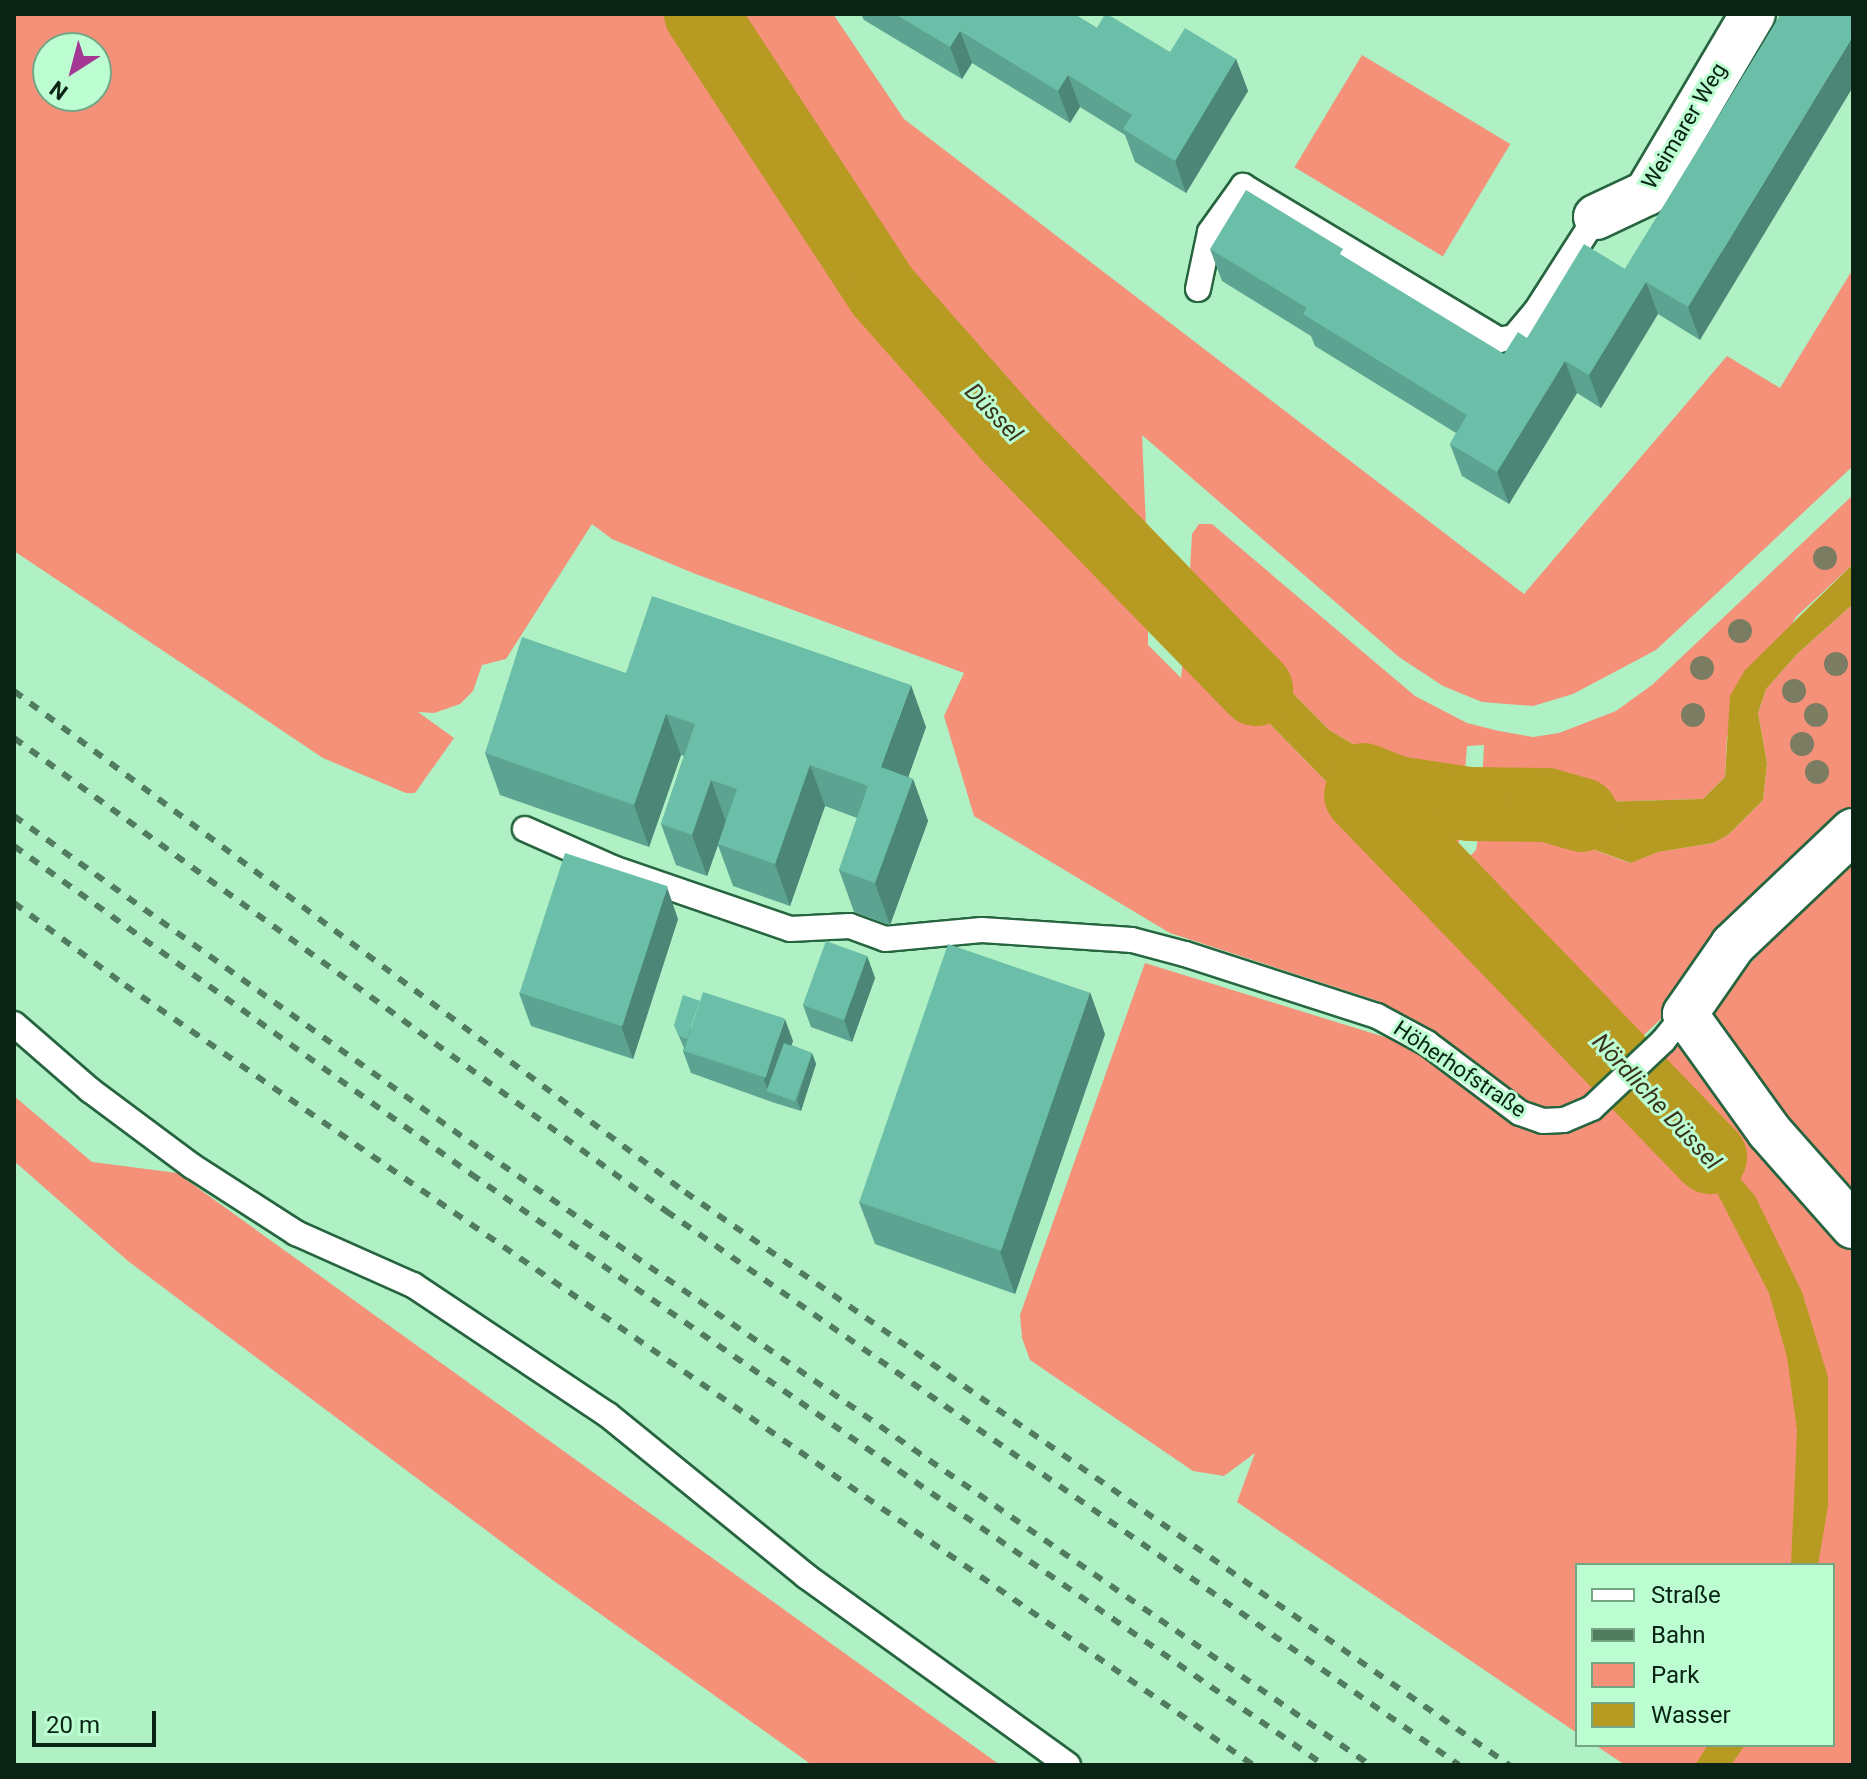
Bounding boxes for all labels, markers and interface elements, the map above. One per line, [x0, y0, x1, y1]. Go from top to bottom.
north arrow [32, 32, 112, 112]
street label: Weimarer Weg [1636, 58, 1732, 194]
text: N [45, 76, 72, 105]
water label: Düssel [958, 378, 1028, 448]
street label: Höherhofstraße [1389, 1015, 1531, 1123]
water label: Nördliche Düssel [1586, 1028, 1726, 1176]
legend [1575, 1563, 1835, 1747]
text: Straße [1651, 1581, 1721, 1609]
text: Bahn [1651, 1621, 1705, 1649]
text: Park [1651, 1661, 1699, 1689]
scale bar [36, 1695, 160, 1745]
text: Wasser [1651, 1701, 1731, 1729]
text: 20 m [46, 1711, 100, 1739]

